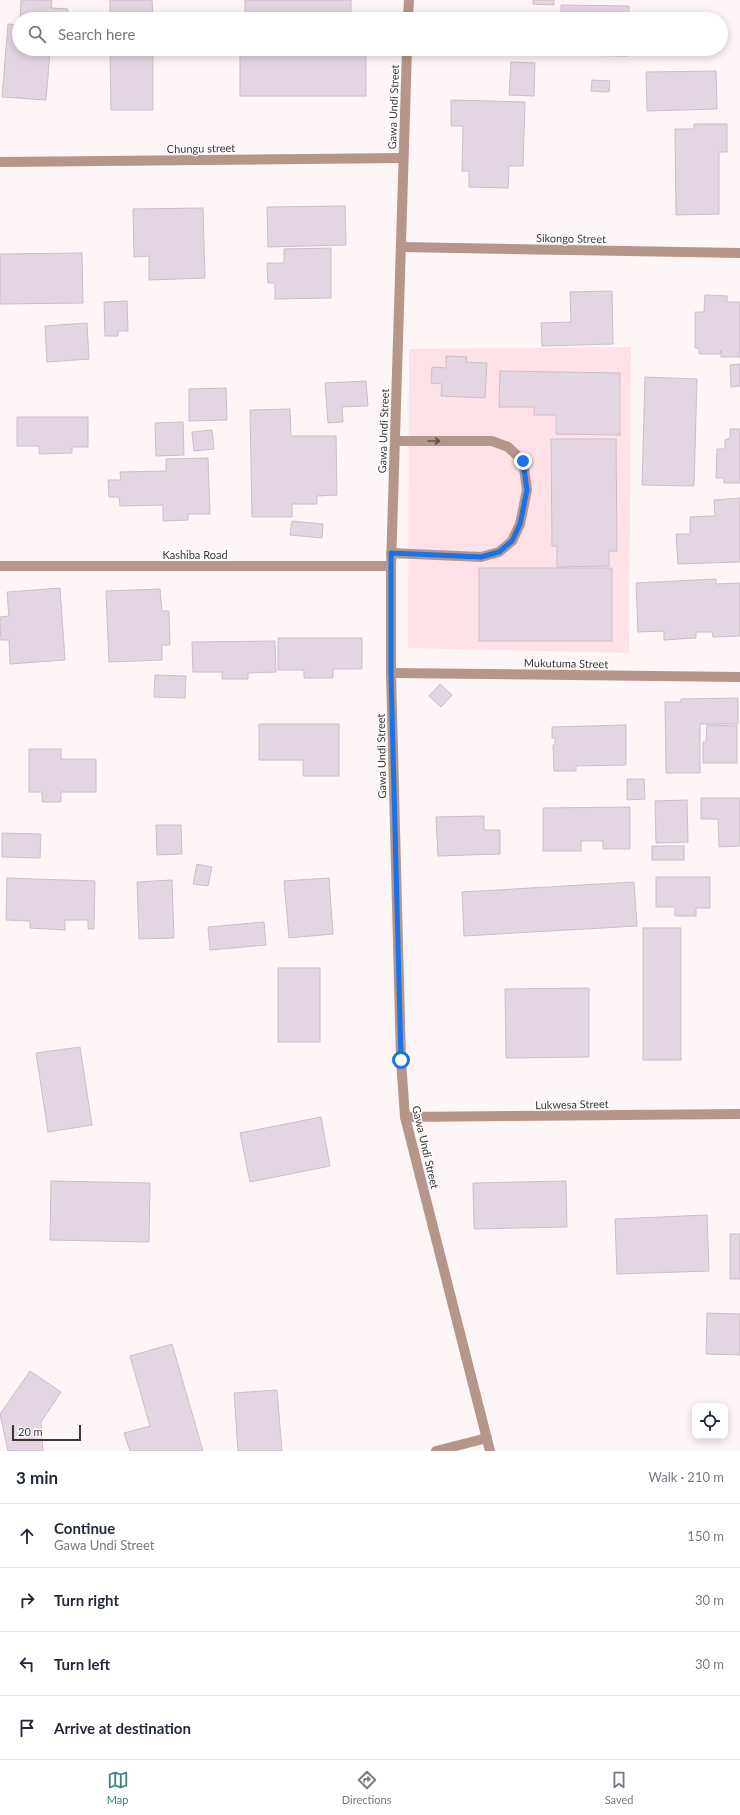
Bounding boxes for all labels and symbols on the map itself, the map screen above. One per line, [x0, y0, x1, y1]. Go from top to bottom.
street label: Gawa Undi Street [385, 64, 401, 150]
street label: Chungu street [167, 141, 235, 155]
street label: Sikongo Street [536, 231, 606, 245]
street label: Gawa Undi Street [375, 388, 391, 474]
one-way arrow [427, 437, 440, 445]
route end [514, 452, 532, 470]
street label: Kashiba Road [162, 548, 228, 561]
street label: Mukutuma Street [524, 656, 608, 670]
street label: Gawa Undi Street [374, 713, 388, 799]
route start [392, 1051, 410, 1069]
street label: Lukwesa Street [535, 1097, 609, 1111]
street label: Gawa Undi Street [410, 1104, 442, 1190]
scale bar [12, 1423, 81, 1442]

